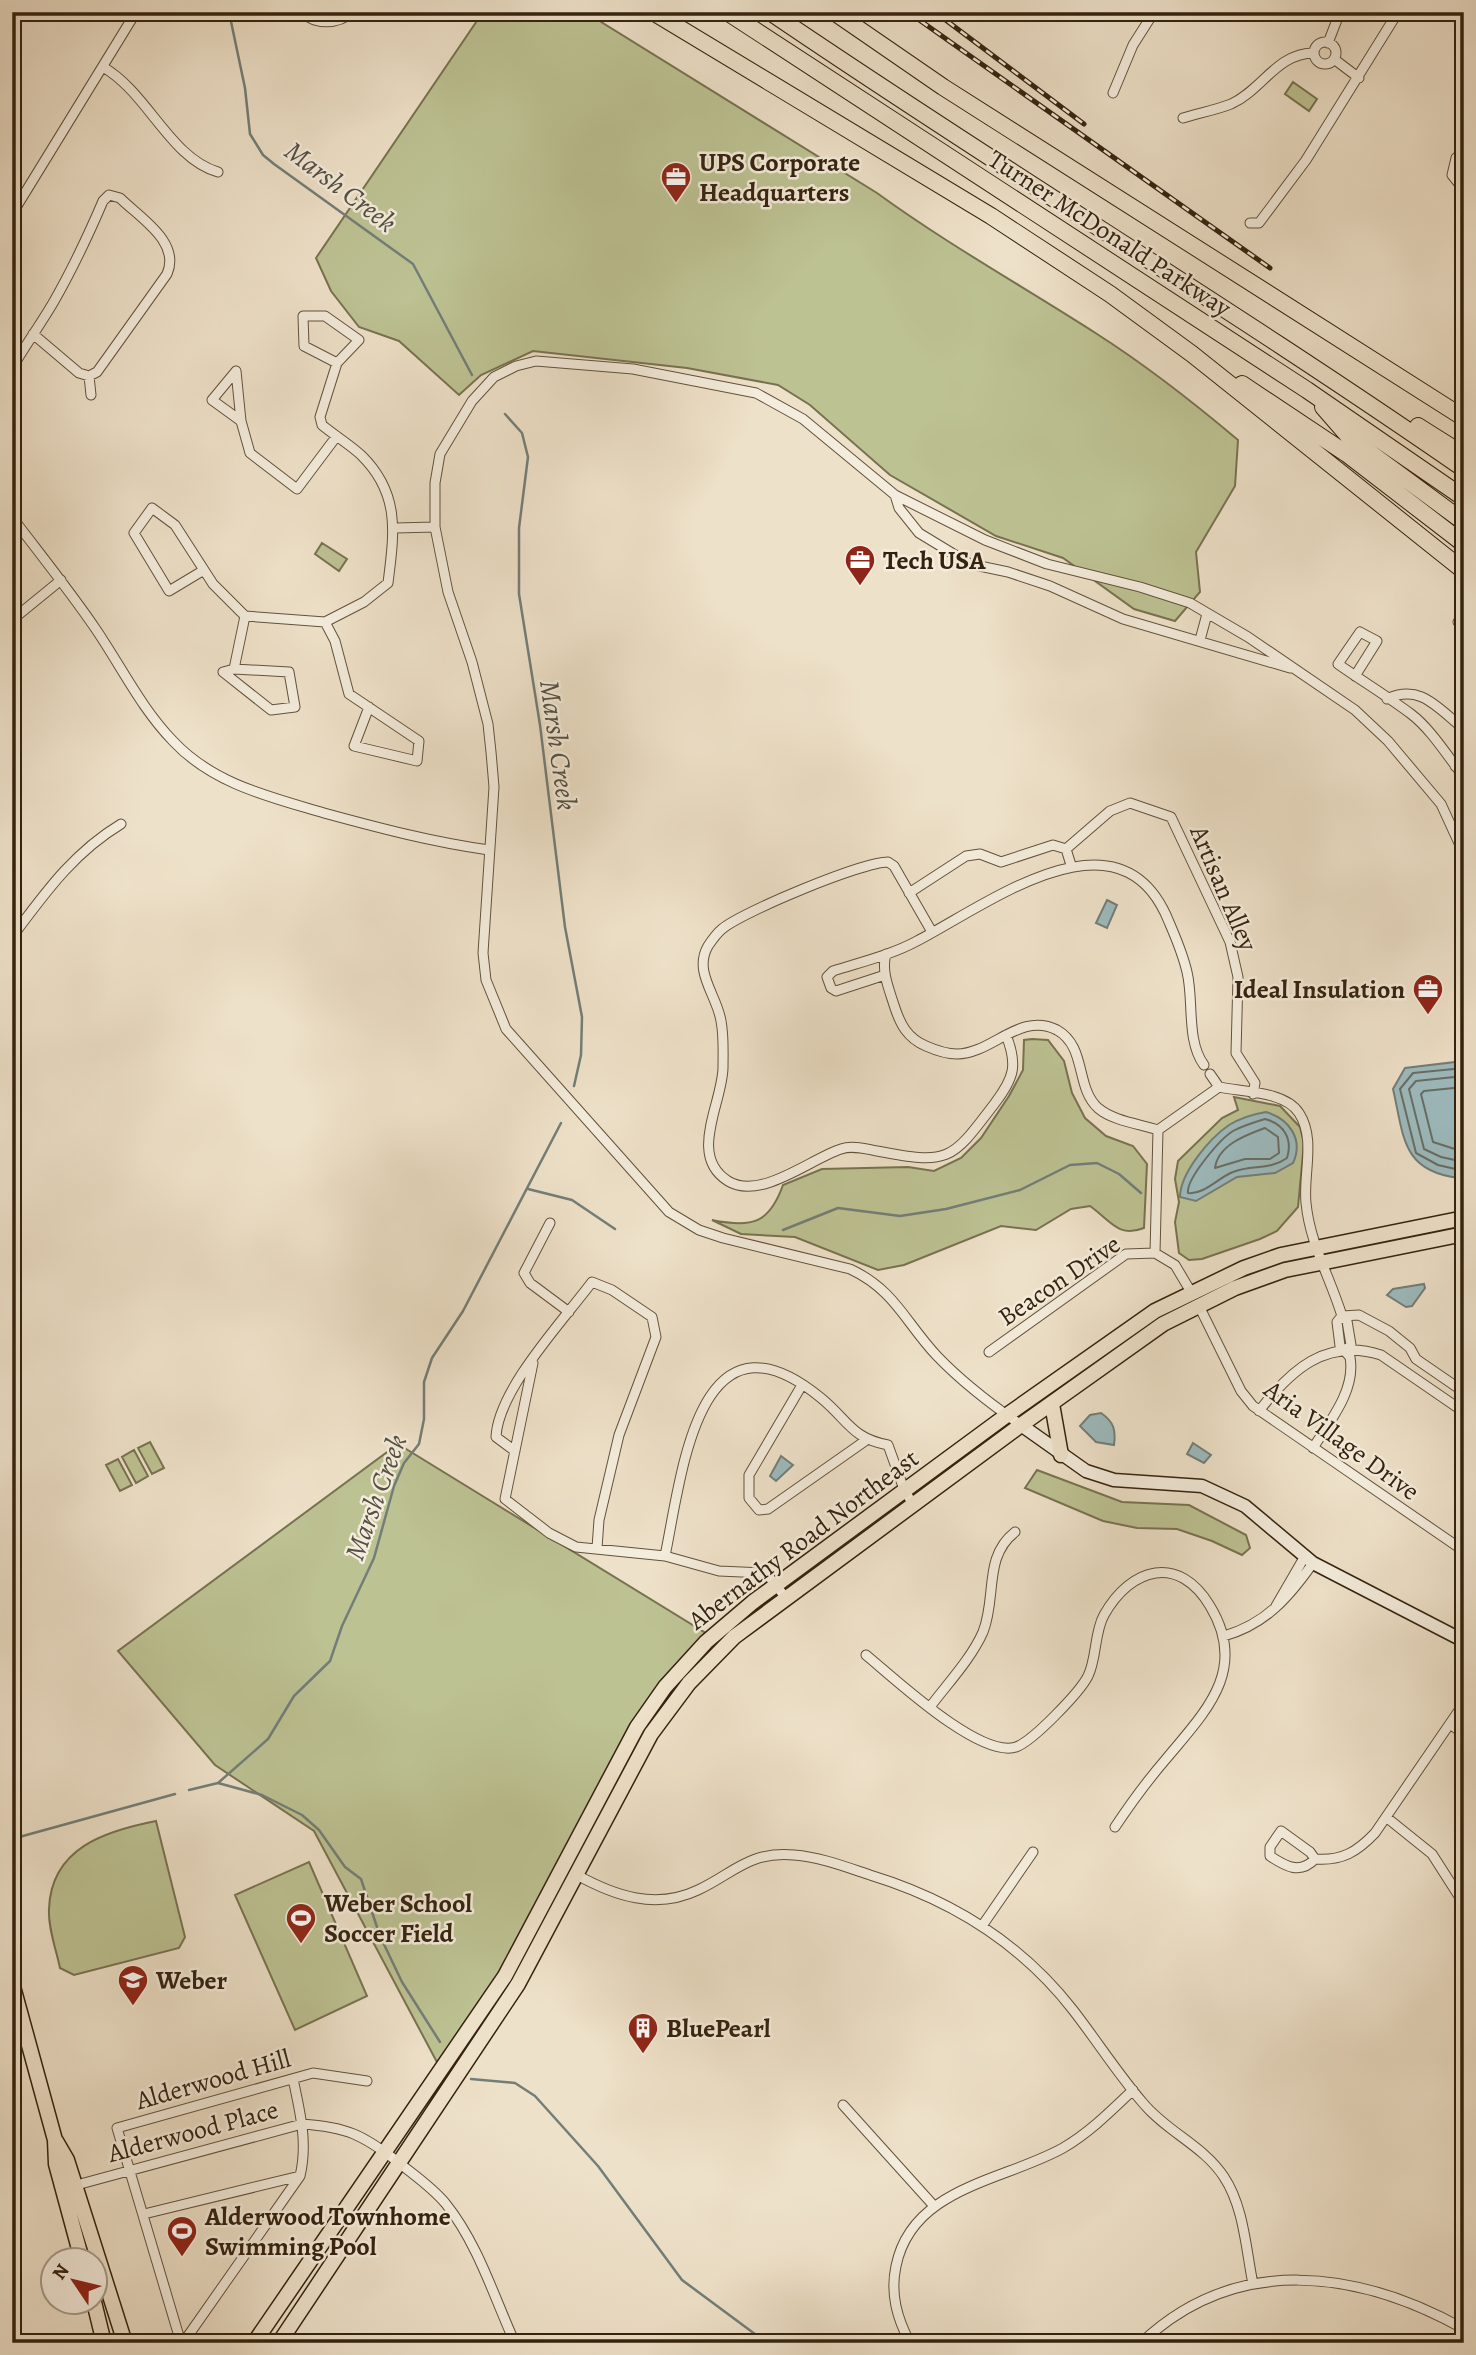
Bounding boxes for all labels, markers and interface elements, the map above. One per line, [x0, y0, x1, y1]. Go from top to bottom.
water label: Marsh Creek [277, 132, 404, 241]
street label: Turner McDonald Parkway [981, 142, 1238, 325]
place label: UPS Corporate Headquarters [699, 145, 860, 210]
office icon: UPS Corporate Headquarters [659, 160, 693, 204]
office icon: Tech USA [843, 543, 877, 587]
place label: Tech USA [883, 543, 986, 578]
water label: Marsh Creek [530, 678, 586, 813]
street label: Artisan Alley [1181, 819, 1266, 957]
place label: Ideal Insulation [1234, 972, 1405, 1007]
office icon: Ideal Insulation [1411, 972, 1445, 1016]
street label: Beacon Drive [991, 1227, 1127, 1334]
street label: Aria Village Drive [1256, 1371, 1427, 1509]
water label: Marsh Creek [336, 1429, 416, 1565]
street label: Abernathy Road Northeast [680, 1441, 926, 1638]
place label: Weber School Soccer Field [323, 1886, 472, 1951]
sports icon: Weber School Soccer Field [284, 1901, 318, 1945]
school or university icon: Weber [116, 1963, 150, 2007]
place label: Weber [155, 1963, 227, 1998]
building icon: BluePearl [626, 2011, 660, 2055]
place label: BluePearl [666, 2011, 771, 2046]
street label: Alderwood Hill [131, 2041, 295, 2119]
street label: Alderwood Place [103, 2092, 282, 2171]
place label: Alderwood Townhome Swimming Pool [204, 2199, 451, 2264]
sports icon: Alderwood Townhome Swimming Pool [165, 2214, 199, 2258]
north arrow [38, 2246, 108, 2316]
text: N [46, 2259, 76, 2285]

